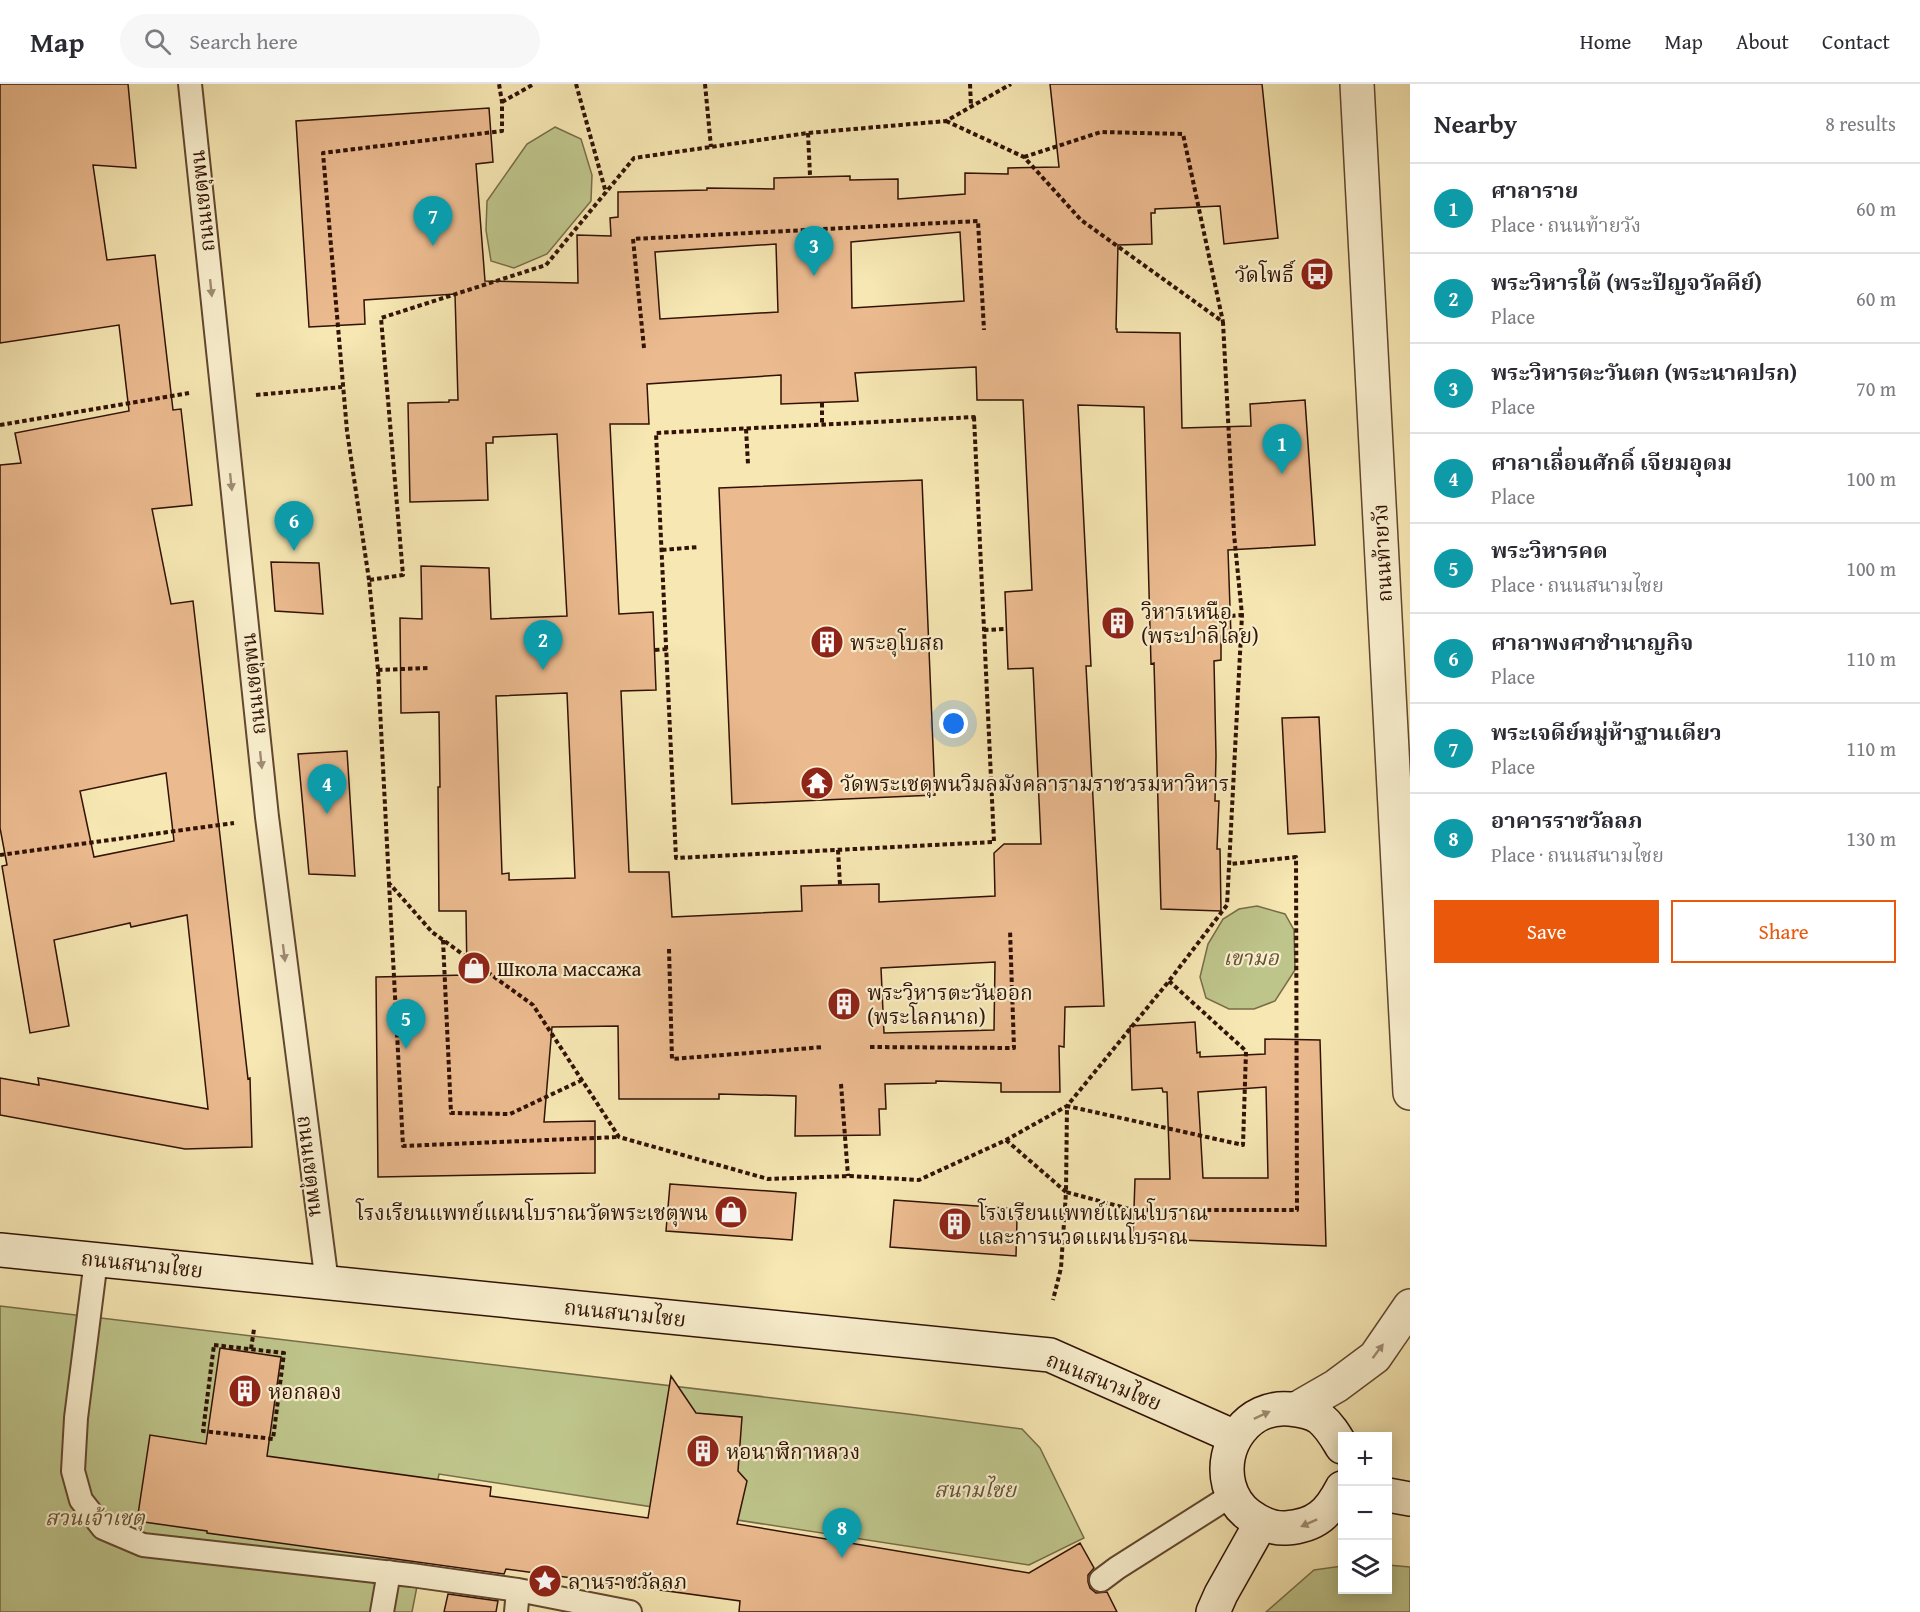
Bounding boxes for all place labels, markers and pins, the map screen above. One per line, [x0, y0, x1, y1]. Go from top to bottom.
pin: 7 [414, 196, 452, 246]
pin: 3 [794, 226, 834, 276]
bus stop icon: วัดโพธิ์ [1299, 256, 1335, 292]
place label: วัดโพธิ์ [1235, 259, 1296, 290]
pin: 1 [1262, 424, 1302, 474]
pin: 6 [274, 502, 314, 551]
place label: วิหารเหนือ (พระปาลิไลย) [1141, 596, 1259, 651]
building icon: วิหารเหนือ (พระปาลิไลย) [1100, 605, 1136, 641]
pin: 2 [524, 620, 562, 670]
building icon: พระอุโบสถ [809, 624, 845, 660]
place label: พระอุโบสถ [850, 627, 945, 658]
pin: 4 [308, 764, 346, 814]
temple icon: วัดพระเชตุพนวิมลมังคลารามราชวรมหาวิหาร [799, 765, 835, 801]
place label: วัดพระเชตุพนวิมลมังคลารามราชวรมหาวิหาร [840, 768, 1229, 799]
shop icon: Школа массажа [456, 950, 492, 986]
place label: Школа массажа [497, 953, 641, 984]
place label: พระวิหารตะวันออก (พระโลกนาถ) [867, 977, 1033, 1032]
building icon: พระวิหารตะวันออก (พระโลกนาถ) [826, 986, 862, 1022]
pin: 5 [386, 1000, 426, 1049]
shop icon: โรงเรียนแพทย์แผนโบราณวัดพระเชตุพน [713, 1194, 749, 1230]
place label: โรงเรียนแพทย์แผนโบราณวัดพระเชตุพน [355, 1197, 708, 1228]
place label: โรงเรียนแพทย์แผนโบราณ และการนวดแผนโบราณ [977, 1197, 1208, 1252]
building icon: โรงเรียนแพทย์แผนโบราณ และการนวดแผนโบราณ [937, 1206, 973, 1242]
building icon: หอกลอง [227, 1373, 263, 1409]
place label: หอกลอง [268, 1376, 342, 1407]
building icon: หอนาฬิกาหลวง [685, 1433, 721, 1469]
place label: หอนาฬิกาหลวง [726, 1436, 860, 1467]
pin: 8 [822, 1508, 862, 1558]
place icon: ลานราชวัลลภ [527, 1563, 563, 1599]
place label: ลานราชวัลลภ [568, 1566, 687, 1597]

